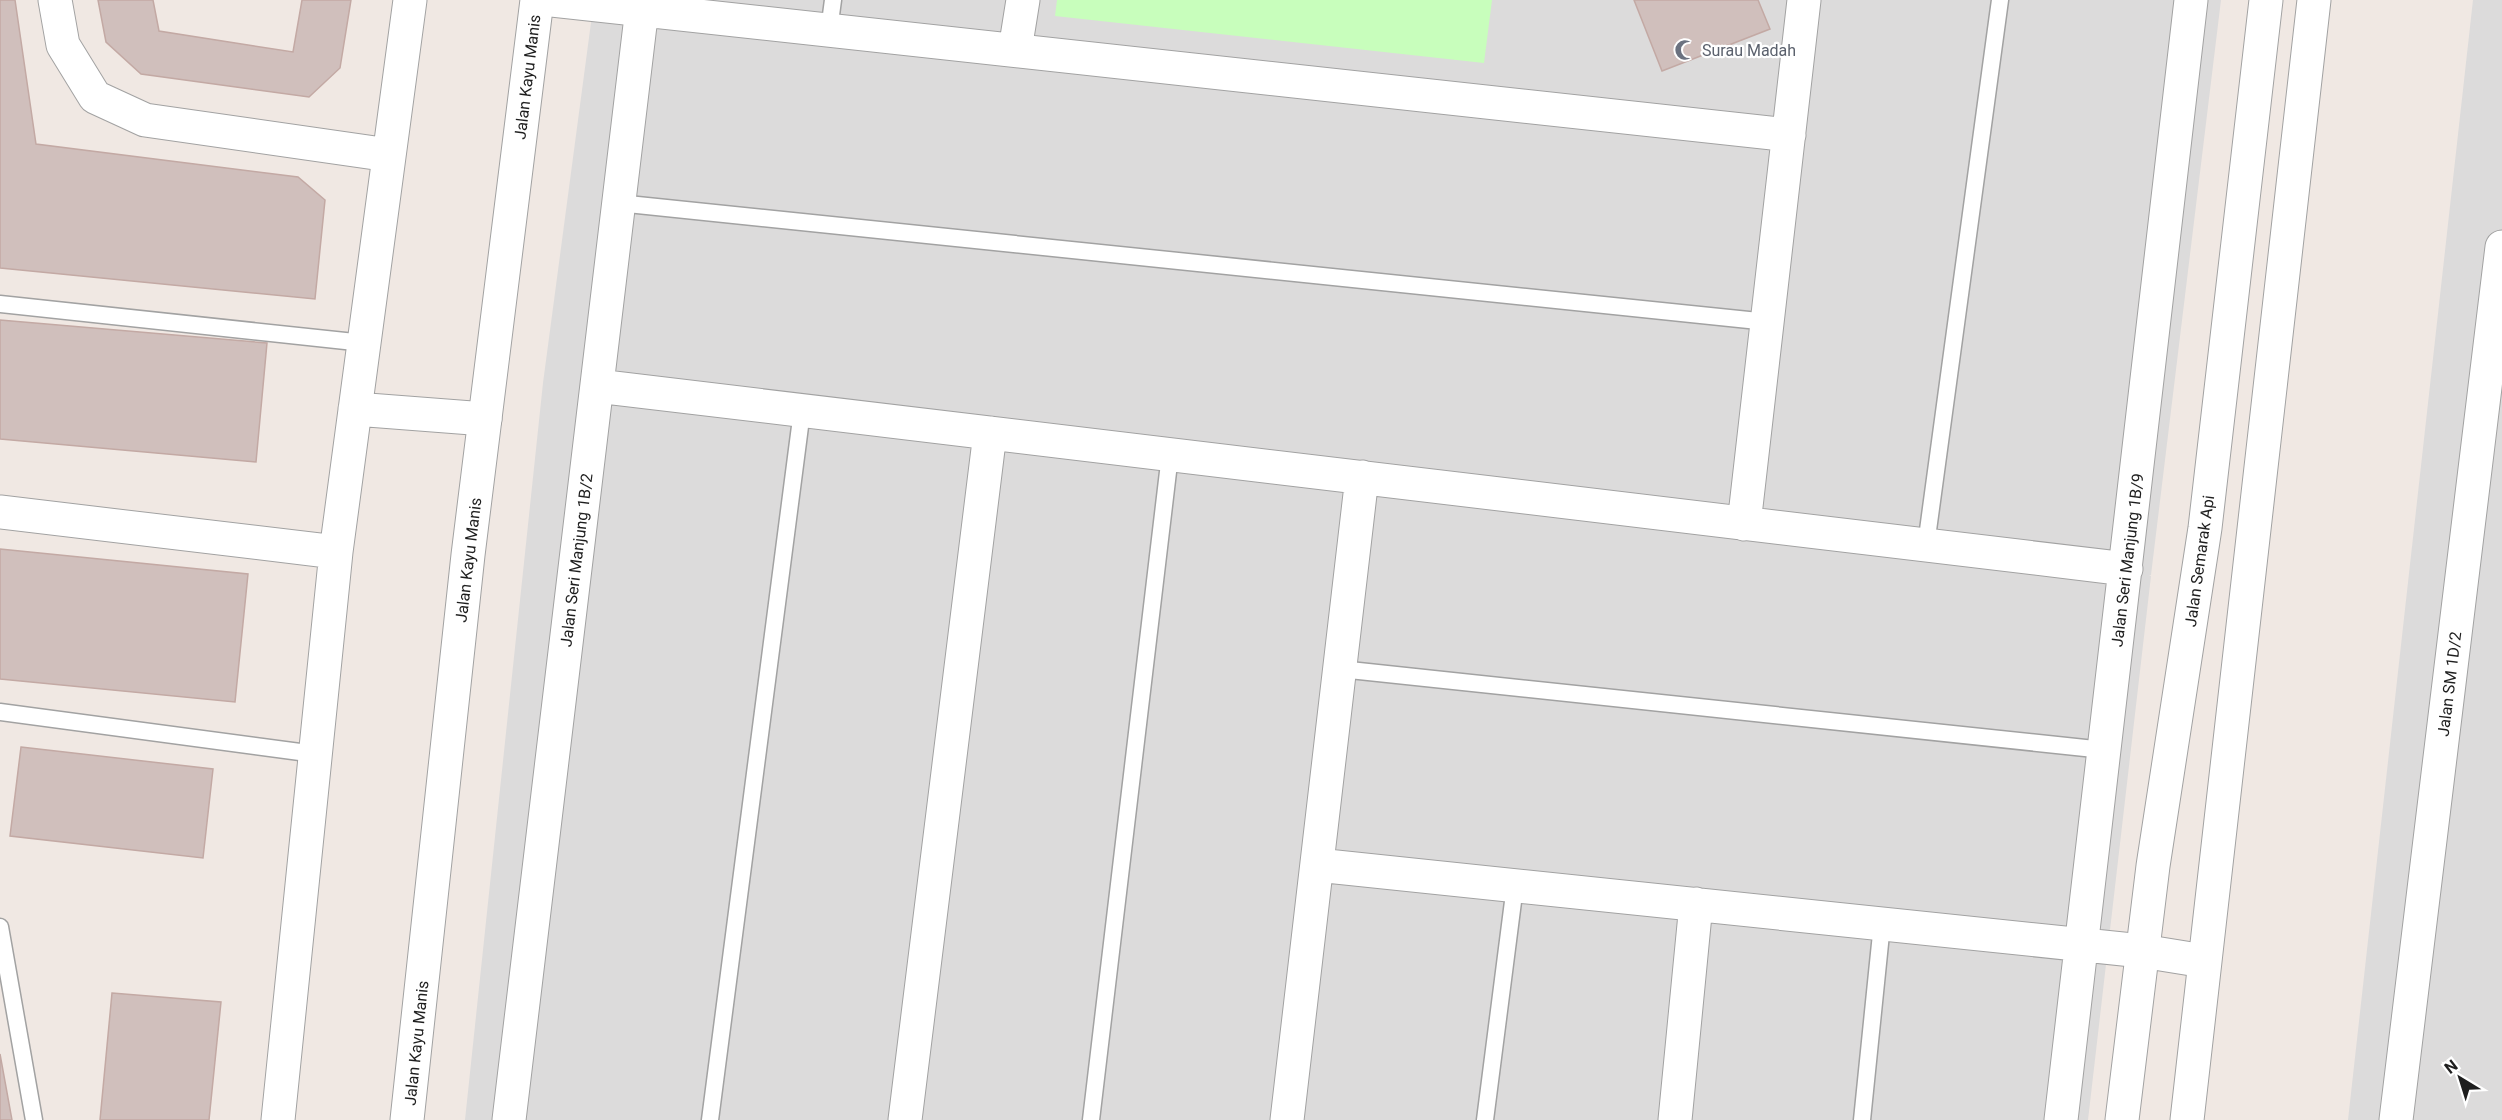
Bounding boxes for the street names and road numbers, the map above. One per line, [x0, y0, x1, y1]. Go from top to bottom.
street label: Jalan Kayu Manis [510, 14, 545, 141]
street label: Jalan Seri Manjung 1B/2 [556, 472, 597, 648]
street label: Jalan Seri Manjung 1B/9 [2107, 472, 2148, 648]
street label: Jalan Semarak Api [2181, 494, 2218, 628]
street label: Jalan Kayu Manis [451, 497, 486, 624]
street label: Jalan SM 1D/2 [2434, 631, 2465, 738]
street label: Jalan Kayu Manis [400, 980, 433, 1106]

